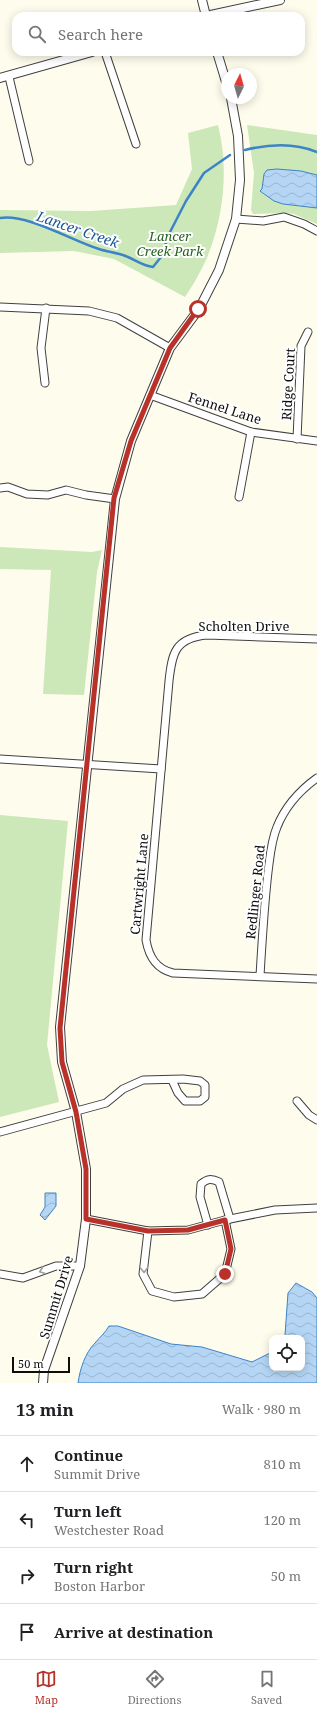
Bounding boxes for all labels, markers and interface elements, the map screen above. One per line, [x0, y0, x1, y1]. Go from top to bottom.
search box [12, 12, 305, 56]
icon: search [26, 23, 48, 45]
text: Search here [58, 24, 143, 44]
north arrow [221, 68, 257, 104]
water label: Lancer Creek [33, 206, 123, 252]
park label: Lancer Creek Park [137, 227, 204, 260]
route start [189, 300, 207, 318]
street label: Ridge Court [277, 347, 299, 421]
street label: Fennel Lane [186, 388, 264, 428]
street label: Scholten Drive [199, 617, 289, 635]
street label: Cartwright Lane [126, 833, 152, 935]
street label: Redlinger Road [241, 844, 269, 940]
street label: Summit Drive [35, 1253, 77, 1341]
route end [216, 1265, 234, 1283]
one-way arrow [39, 1266, 46, 1274]
one-way arrow [140, 1266, 149, 1273]
map controls [269, 1335, 305, 1371]
button: locate [269, 1335, 305, 1371]
scale bar [12, 1355, 70, 1374]
text: 50 m [18, 1356, 44, 1371]
text: 13 min [16, 1398, 74, 1421]
text: Walk · 980 m [222, 1400, 301, 1418]
text: Continue [54, 1445, 123, 1465]
icon: ahead [16, 1453, 38, 1475]
text: 810 m [264, 1455, 301, 1473]
text: Summit Drive [54, 1465, 140, 1483]
text: Turn left [54, 1501, 122, 1521]
icon: left [16, 1509, 38, 1531]
text: 120 m [264, 1511, 301, 1529]
text: Westchester Road [54, 1521, 164, 1539]
text: Turn right [54, 1557, 133, 1577]
icon: right [16, 1565, 38, 1587]
text: 50 m [271, 1567, 301, 1585]
text: Boston Harbor [54, 1577, 145, 1595]
icon: arrive [16, 1621, 38, 1643]
text: Arrive at destination [54, 1622, 213, 1642]
tab: Map [35, 1668, 58, 1707]
tab: Directions [128, 1668, 181, 1707]
tab: Saved [251, 1668, 282, 1707]

